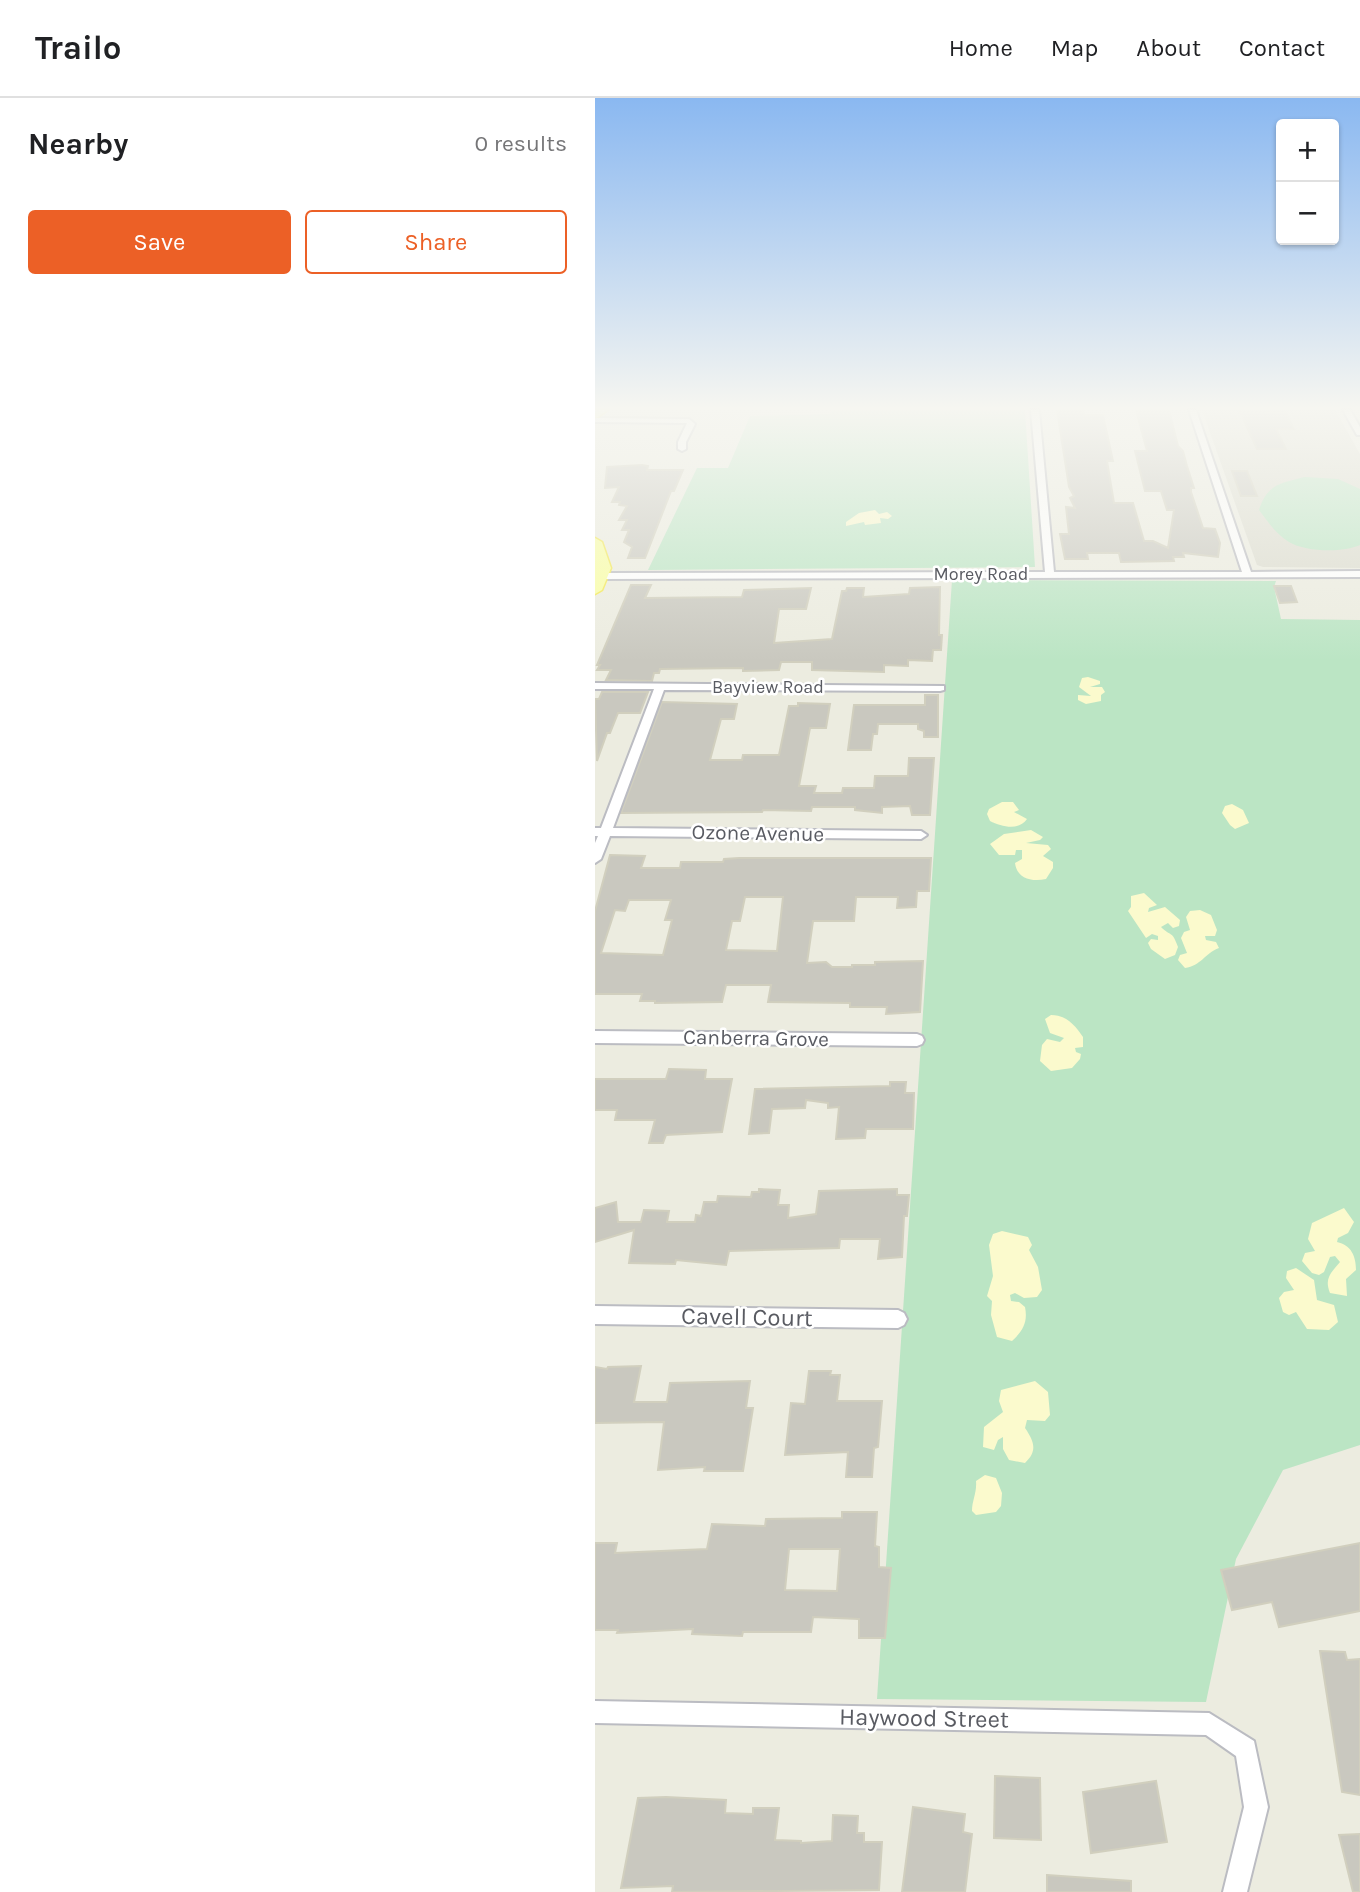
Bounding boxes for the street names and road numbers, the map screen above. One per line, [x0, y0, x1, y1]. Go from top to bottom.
street label: Morey Road [934, 563, 1028, 585]
street label: Bayview Road [712, 676, 824, 698]
street label: Ozone Avenue [692, 820, 824, 846]
street label: Canberra Grove [683, 1025, 829, 1051]
street label: Cavell Court [681, 1302, 813, 1332]
street label: Haywood Street [839, 1703, 1009, 1733]

